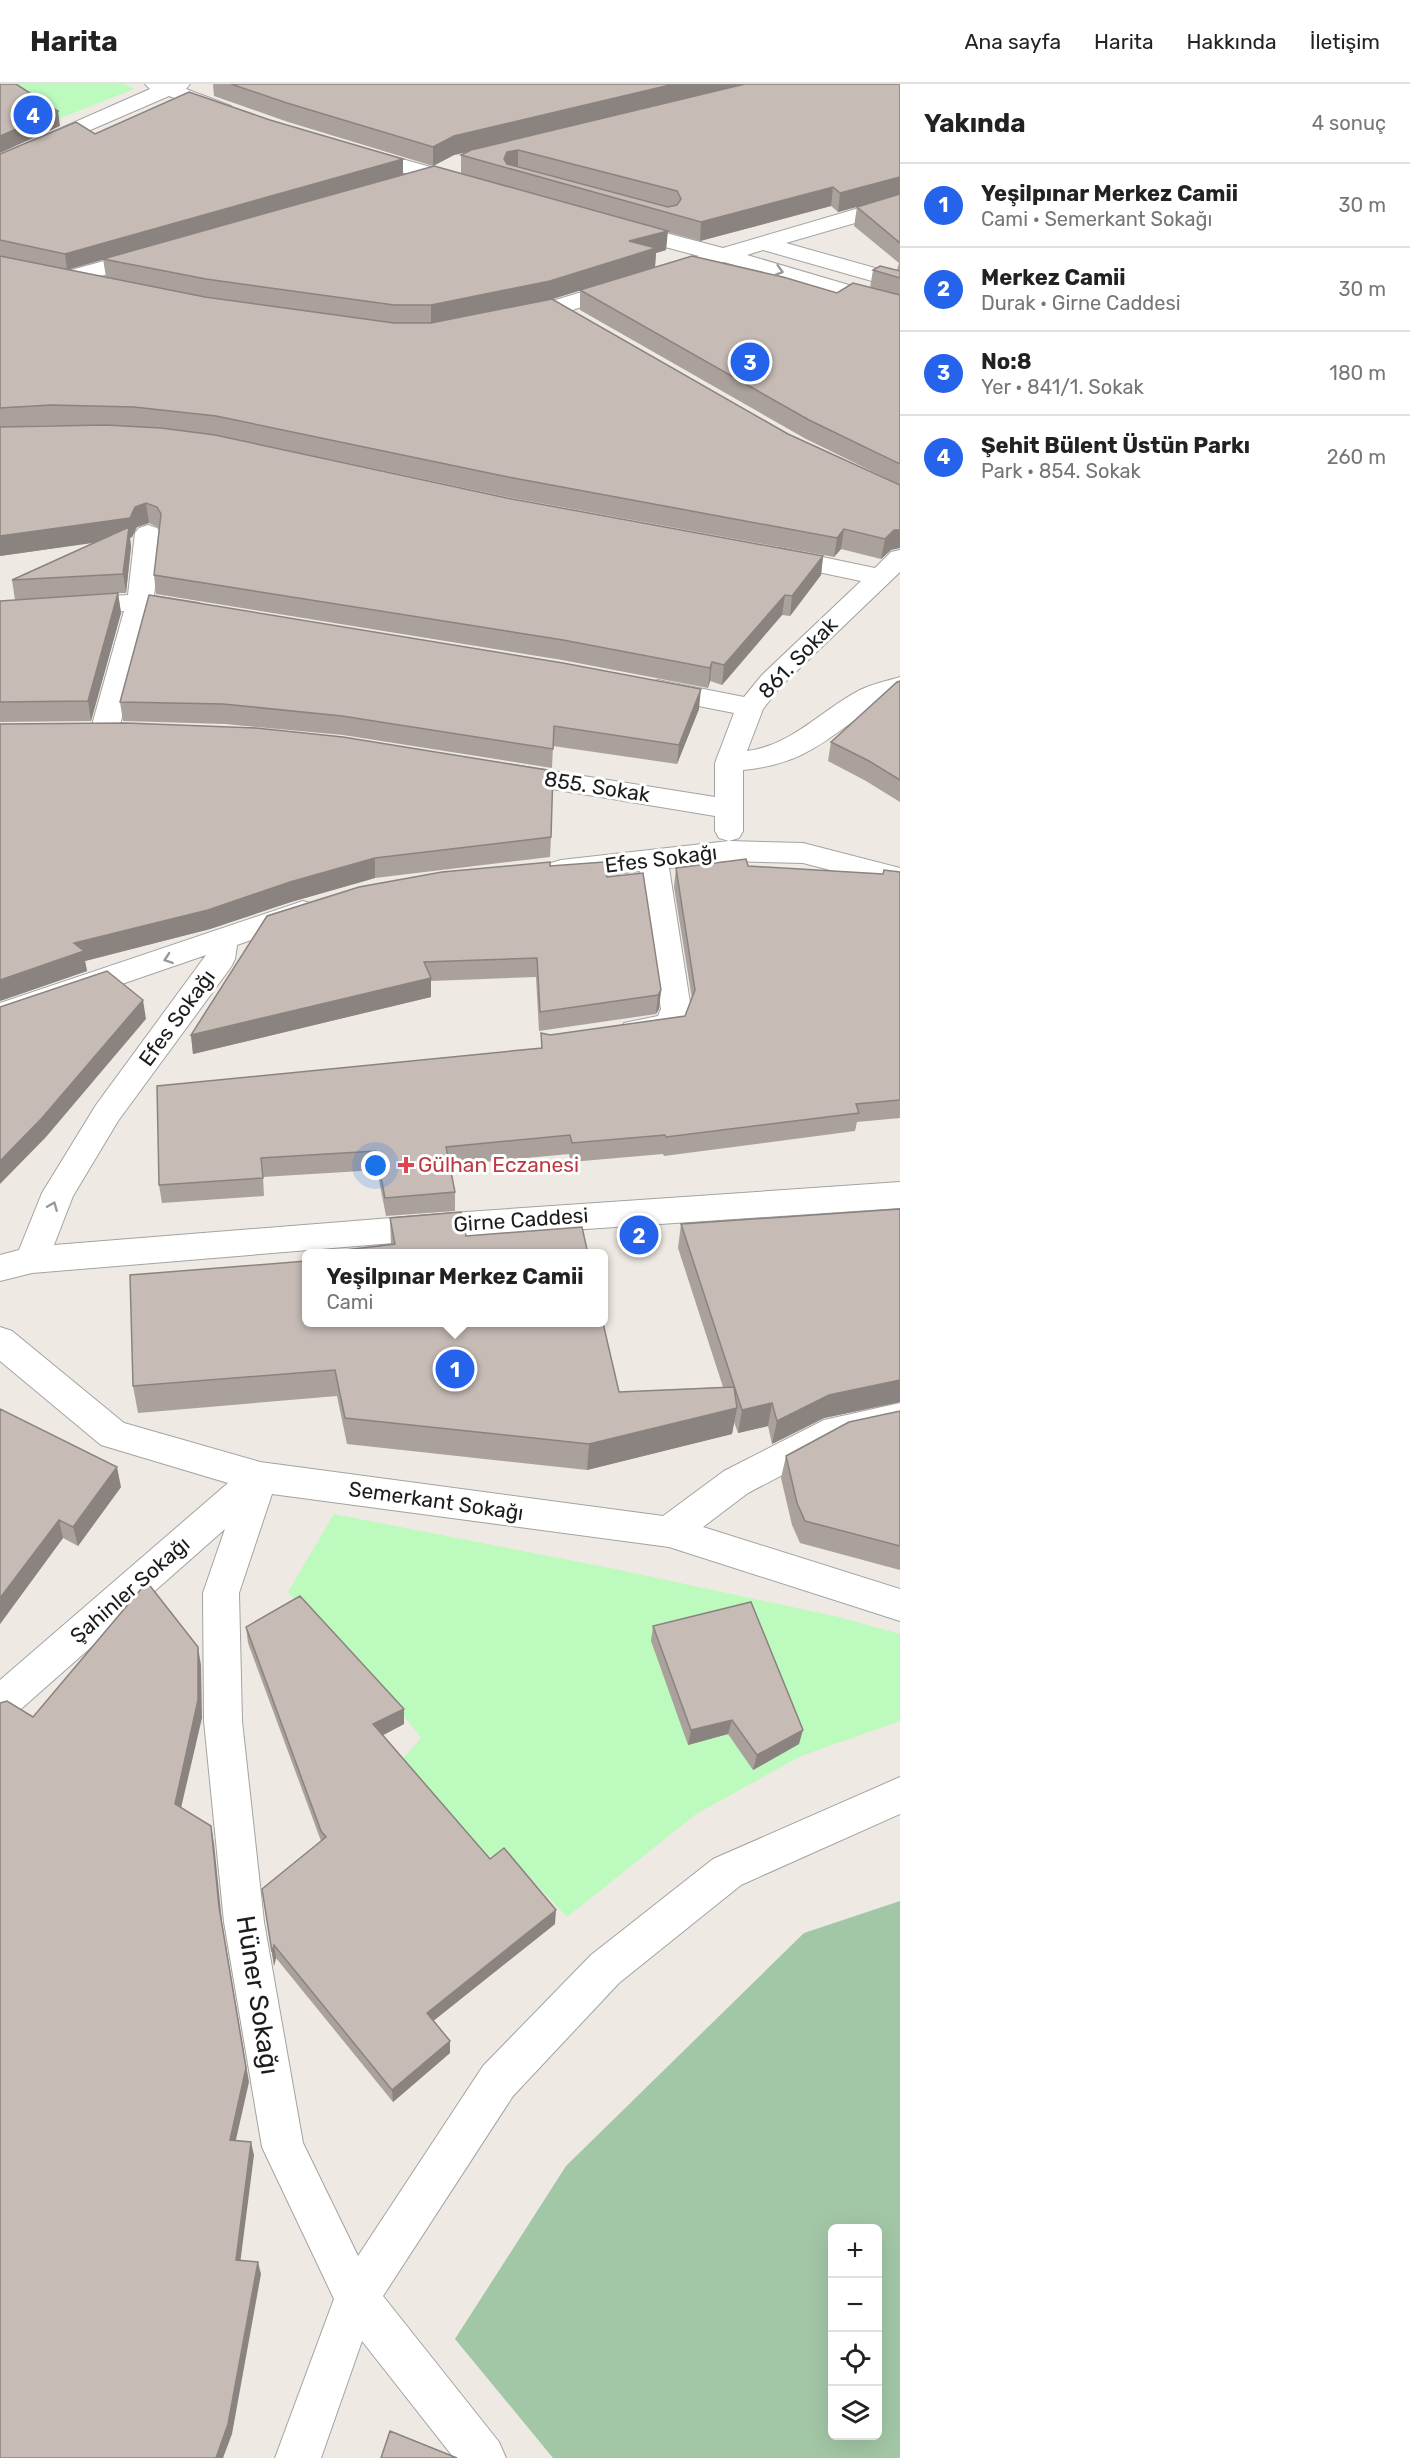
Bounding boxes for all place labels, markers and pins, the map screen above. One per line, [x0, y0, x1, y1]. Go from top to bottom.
pin: 4 [14, 93, 52, 138]
pin: 3 [730, 340, 770, 384]
place label: Gülhan Eczanesi [418, 1152, 579, 1177]
marker: Gülhan Eczanesi [399, 1158, 413, 1172]
pin: 2 [620, 1212, 658, 1258]
pin: 1 [436, 1346, 474, 1392]

